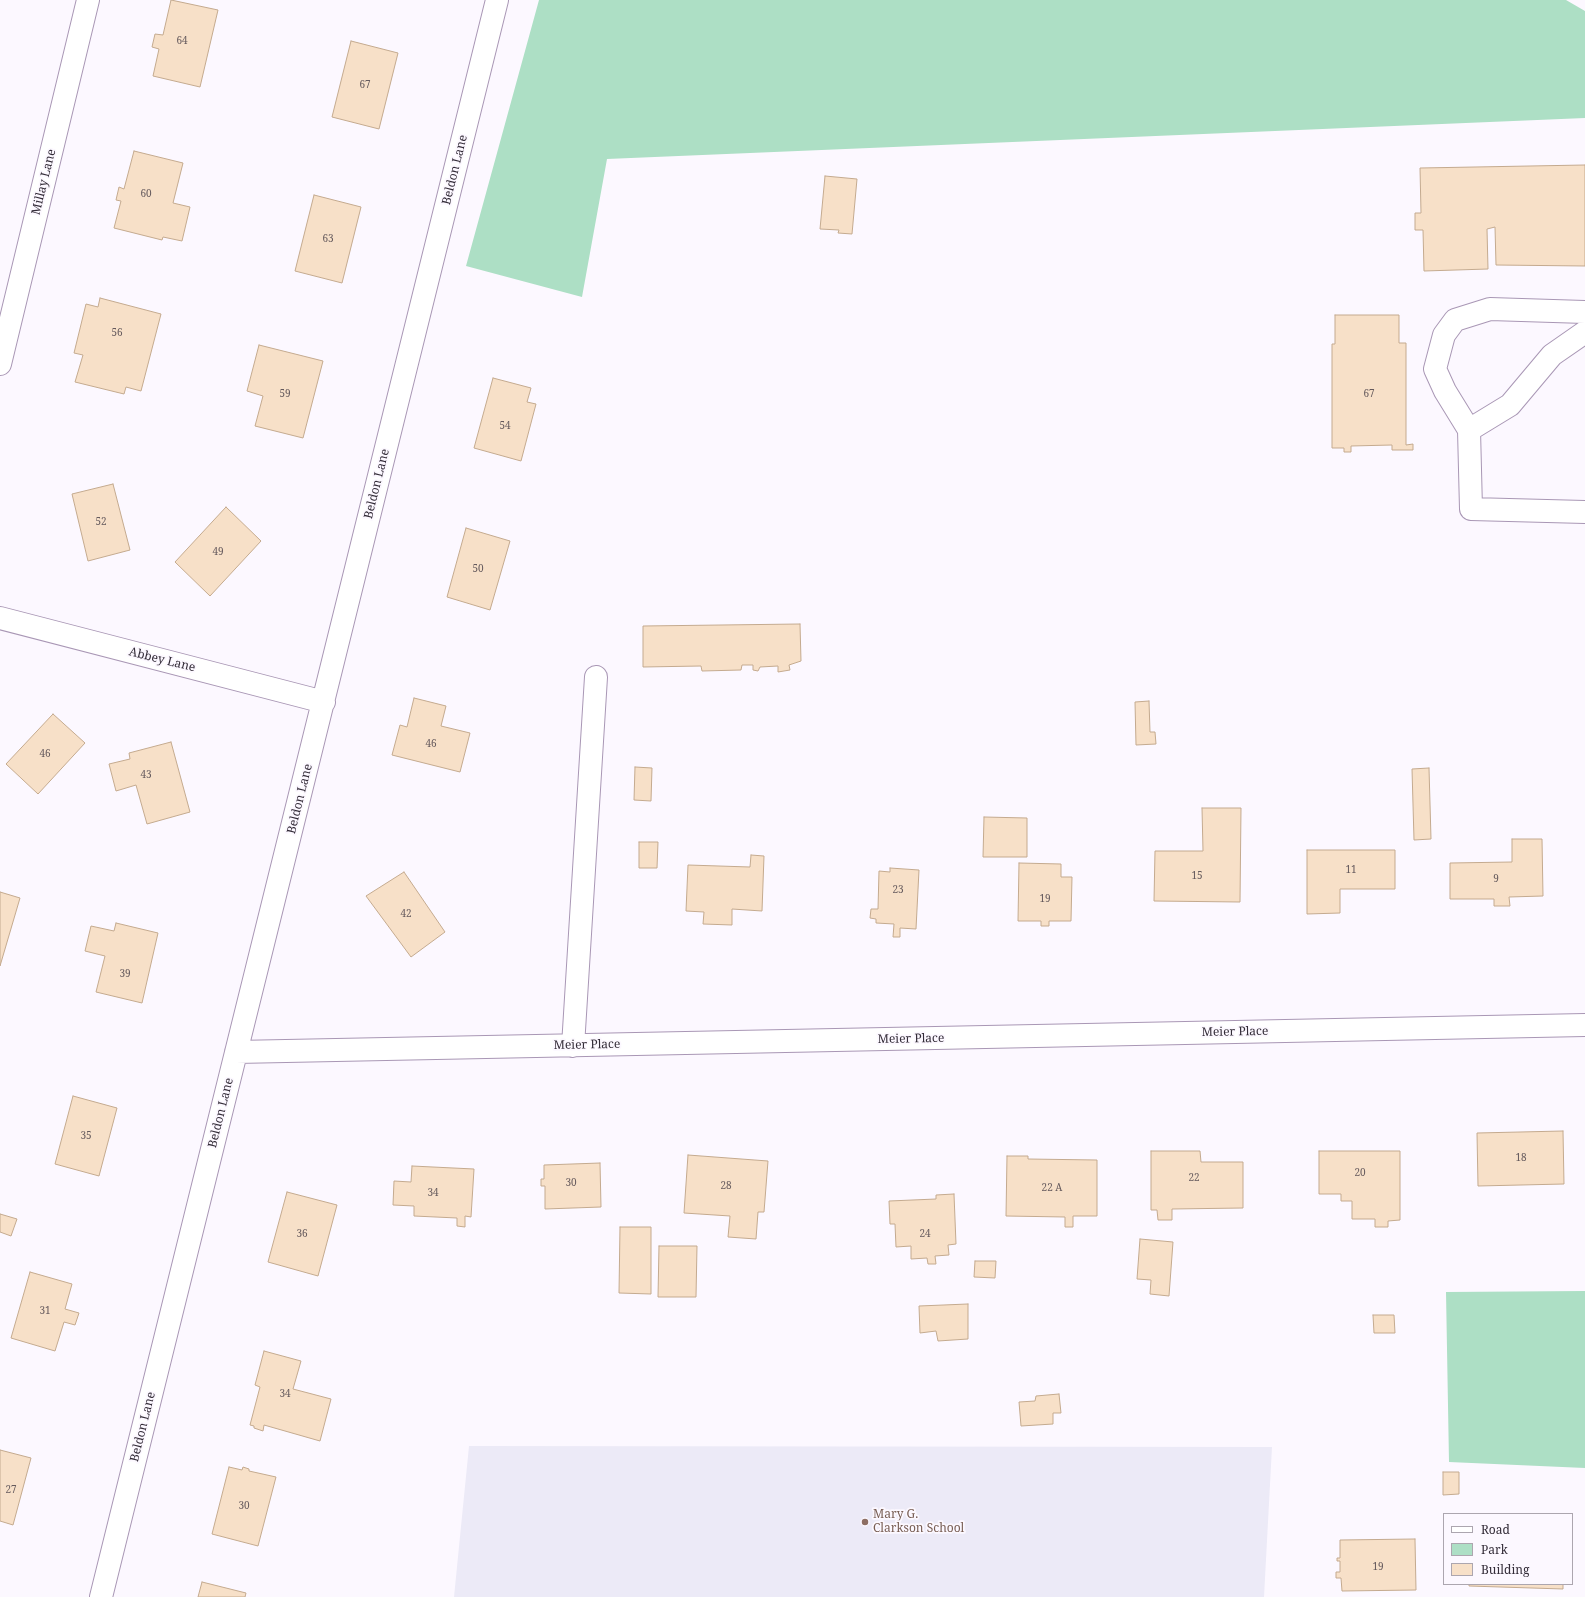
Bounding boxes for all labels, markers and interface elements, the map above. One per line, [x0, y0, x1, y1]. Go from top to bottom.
house number: 64 [176, 35, 188, 47]
house number: 67 [359, 79, 371, 91]
street label: Beldon Lane [439, 134, 471, 206]
street label: Millay Lane [29, 148, 59, 216]
house number: 60 [140, 188, 152, 200]
house number: 63 [322, 233, 334, 245]
house number: 56 [111, 327, 123, 339]
house number: 59 [279, 388, 291, 400]
house number: 67 [1363, 388, 1375, 400]
house number: 54 [499, 420, 511, 432]
street label: Beldon Lane [361, 448, 393, 520]
house number: 52 [95, 516, 107, 528]
house number: 49 [212, 546, 224, 558]
house number: 50 [472, 563, 484, 575]
street label: Abbey Lane [127, 645, 197, 675]
house number: 46 [425, 738, 437, 750]
house number: 46 [39, 748, 51, 760]
street label: Beldon Lane [284, 763, 316, 835]
house number: 43 [140, 769, 152, 781]
house number: 11 [1345, 864, 1357, 876]
house number: 15 [1191, 870, 1203, 882]
house number: 9 [1493, 873, 1499, 885]
house number: 23 [892, 884, 904, 896]
house number: 19 [1039, 893, 1051, 905]
house number: 42 [400, 908, 412, 920]
house number: 39 [119, 968, 131, 980]
street label: Meier Place [1202, 1024, 1268, 1040]
street label: Meier Place [878, 1031, 944, 1047]
street label: Meier Place [554, 1037, 620, 1053]
street label: Beldon Lane [205, 1077, 237, 1149]
house number: 35 [80, 1130, 92, 1142]
house number: 18 [1515, 1152, 1527, 1164]
house number: 20 [1354, 1167, 1366, 1179]
house number: 22 [1188, 1172, 1200, 1184]
house number: 30 [565, 1177, 577, 1189]
house number: 28 [720, 1180, 732, 1192]
house number: 22 A [1042, 1182, 1062, 1194]
house number: 34 [427, 1187, 439, 1199]
house number: 36 [296, 1228, 308, 1240]
house number: 24 [919, 1228, 931, 1240]
house number: 31 [39, 1305, 51, 1317]
house number: 34 [279, 1388, 291, 1400]
street label: Beldon Lane [127, 1391, 159, 1463]
house number: 27 [5, 1484, 17, 1496]
house number: 30 [238, 1500, 250, 1512]
place label: Mary G. Clarkson School [873, 1508, 964, 1536]
legend [1443, 1513, 1573, 1585]
marker: Mary G. Clarkson School [860, 1517, 870, 1527]
text: Road [1481, 1521, 1510, 1538]
text: Park [1481, 1541, 1508, 1558]
house number: 19 [1372, 1561, 1384, 1573]
text: Building [1481, 1561, 1529, 1578]

